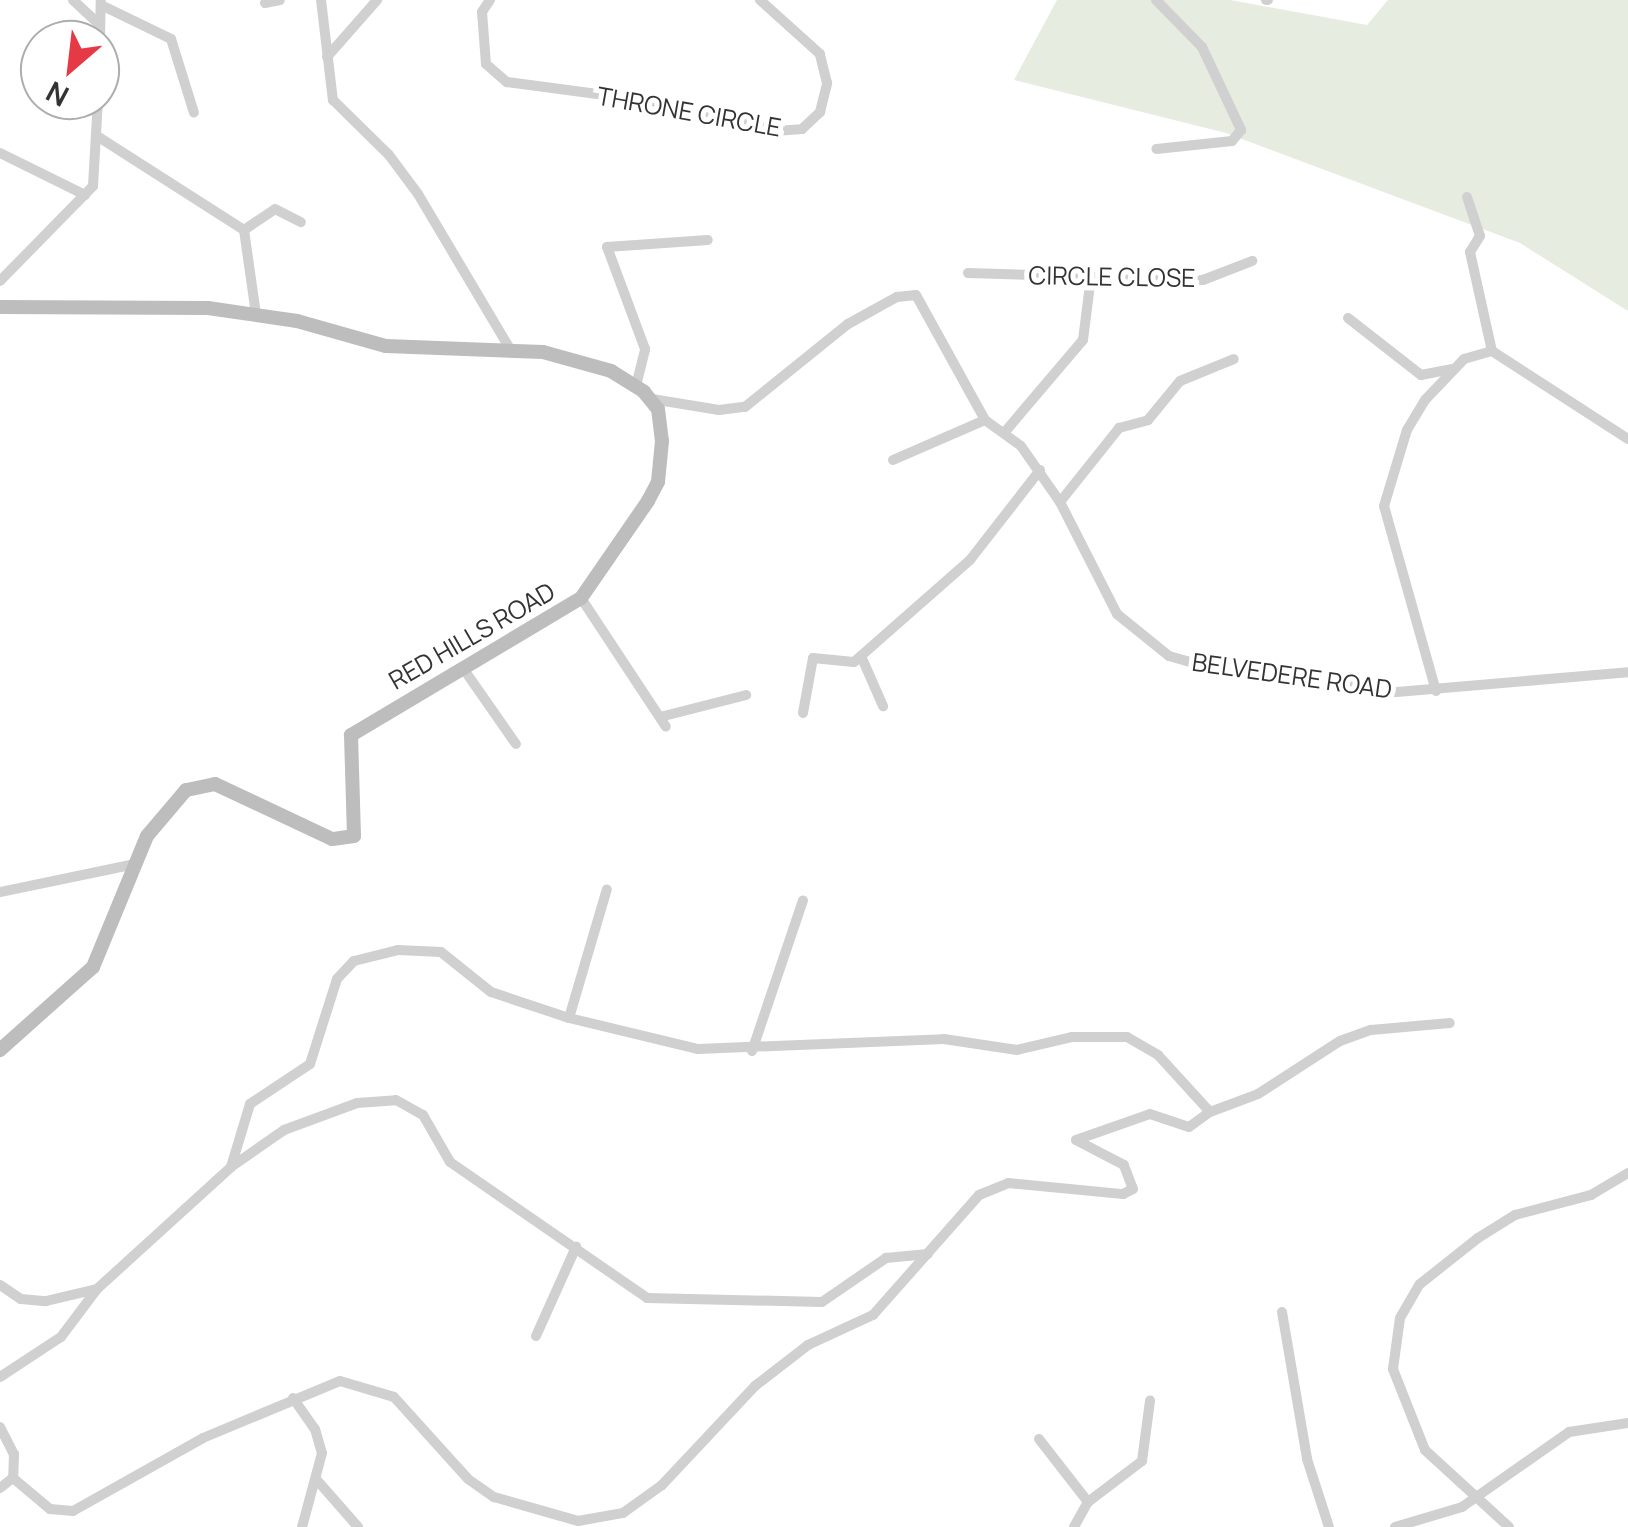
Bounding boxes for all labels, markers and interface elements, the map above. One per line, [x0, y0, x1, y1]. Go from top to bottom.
north arrow [20, 20, 120, 120]
text: N [39, 73, 75, 116]
street label: THRONE CIRCLE [595, 81, 783, 143]
street label: CIRCLE CLOSE [1028, 261, 1196, 293]
street label: RED HILLS ROAD [384, 576, 560, 696]
street label: BELVEDERE ROAD [1190, 647, 1394, 705]

